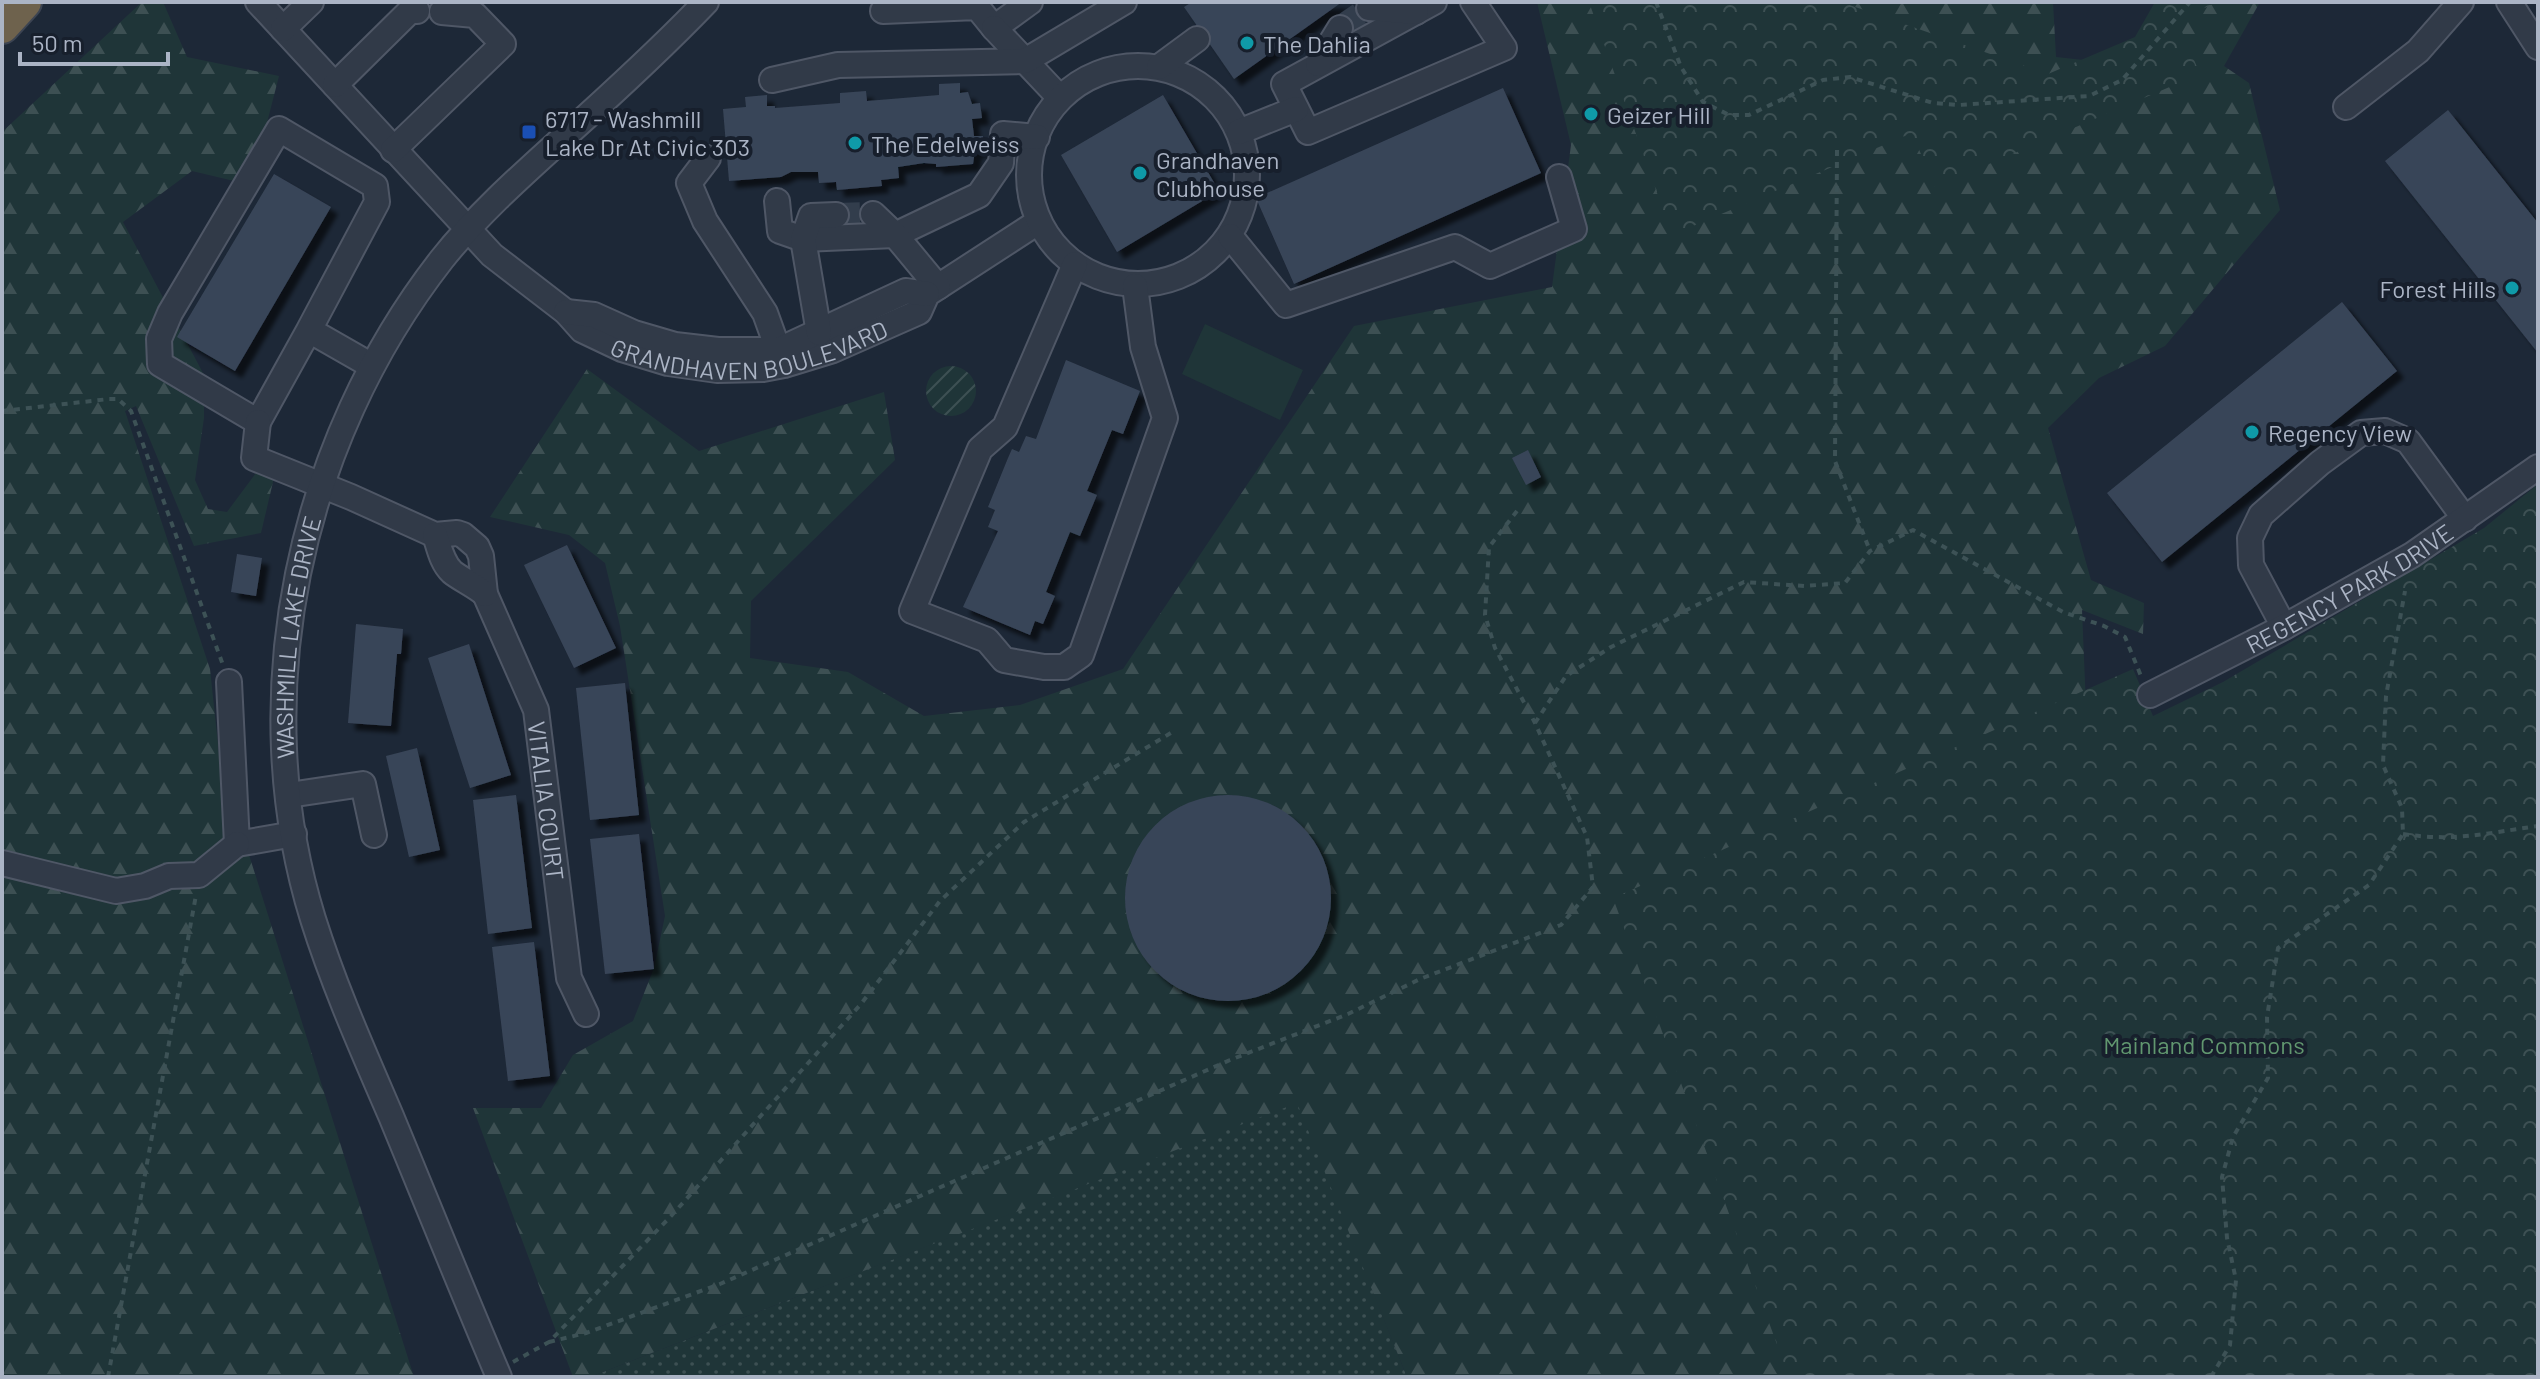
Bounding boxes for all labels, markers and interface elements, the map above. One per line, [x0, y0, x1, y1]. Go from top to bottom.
scale bar [20, 16, 168, 66]
text: 50 m [32, 28, 83, 57]
place label: The Dahlia [1263, 29, 1371, 58]
marker: The Dahlia [1238, 34, 1256, 52]
place label: Geizer Hill [1607, 100, 1710, 129]
place label: 6717 - Washmill Lake Dr At Civic 303 [545, 104, 750, 161]
marker: Geizer Hill [1582, 105, 1600, 123]
marker: 6717 - Washmill Lake Dr At Civic 303 [520, 123, 538, 141]
place label: The Edelweiss [871, 129, 1020, 158]
marker: The Edelweiss [846, 134, 864, 152]
place label: Grandhaven Clubhouse [1156, 145, 1279, 202]
marker: Grandhaven Clubhouse [1131, 164, 1149, 182]
place label: Forest Hills [2380, 274, 2496, 303]
marker: Forest Hills [2503, 279, 2521, 297]
street label: GRANDHAVEN BOULEVARD [606, 313, 892, 385]
place label: Regency View [2268, 418, 2412, 447]
marker: Regency View [2243, 423, 2261, 441]
street label: WASHMILL LAKE DRIVE [269, 513, 326, 760]
street label: REGENCY PARK DRIVE [2241, 517, 2458, 659]
street label: VITALIA COURT [523, 720, 571, 882]
park label: Mainland Commons [2103, 1030, 2305, 1059]

